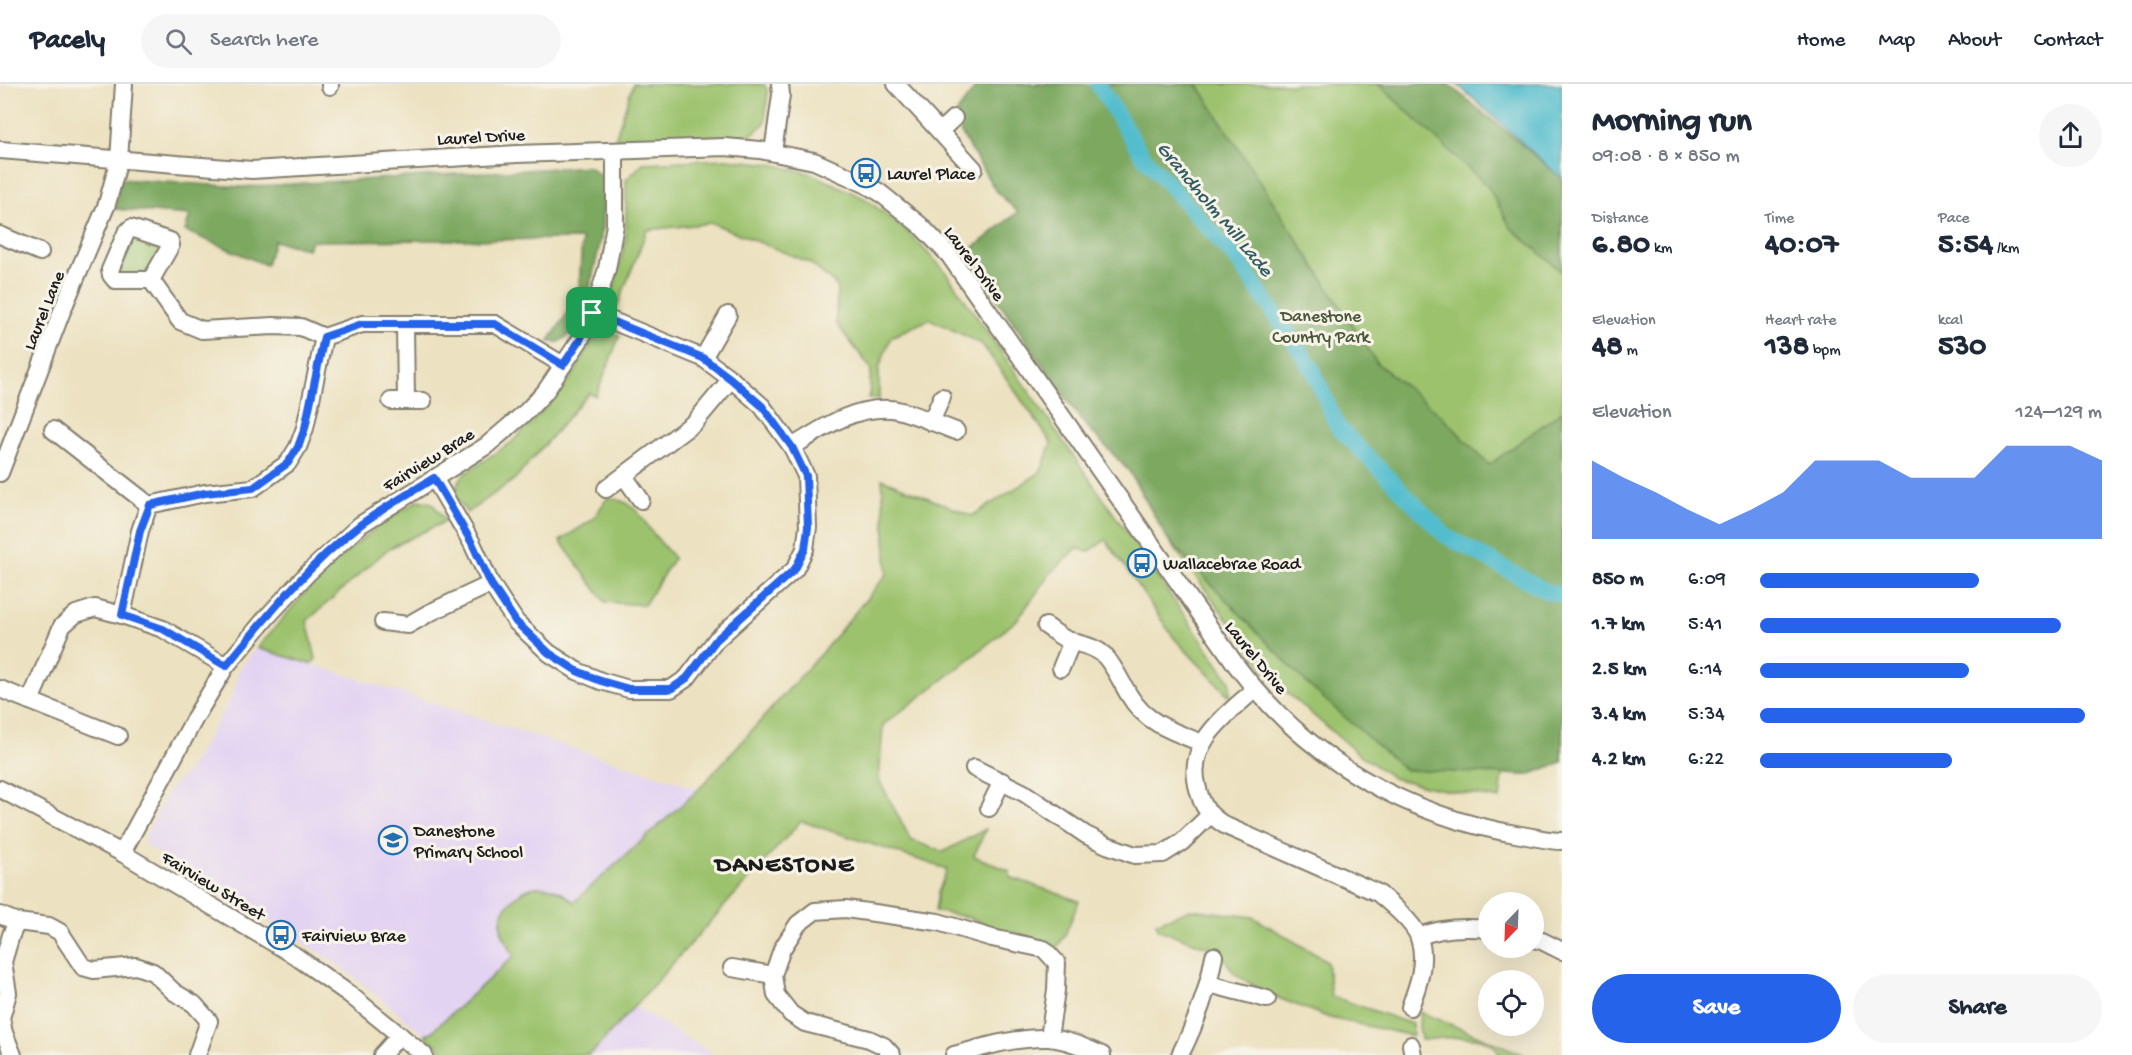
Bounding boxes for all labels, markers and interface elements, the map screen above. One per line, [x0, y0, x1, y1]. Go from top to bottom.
search box [141, 14, 561, 68]
text: Pacely [30, 25, 105, 58]
icon: search [162, 25, 195, 58]
text: Search here [210, 28, 318, 54]
text: Home [1797, 29, 1845, 54]
text: Map [1878, 29, 1915, 54]
text: About [1948, 29, 2001, 54]
text: Contact [2034, 29, 2102, 54]
text: Morning run [1592, 104, 1752, 142]
button: share [2039, 104, 2102, 167]
street label: Laurel Drive [437, 126, 526, 151]
water label: Grandholm Mill Lade [1150, 138, 1277, 283]
text: 09:08 · 8 × 850 m [1592, 146, 1740, 169]
bus stop icon: Laurel Place [850, 157, 882, 189]
place label: Laurel Place [887, 165, 976, 186]
text: Distance [1592, 210, 1649, 229]
text: Time [1765, 210, 1794, 229]
text: Pace [1938, 210, 1969, 229]
street label: Laurel Drive [938, 223, 1008, 307]
text: 6.80 [1592, 229, 1650, 264]
text: 40:07 [1765, 229, 1838, 264]
text: 5:54 [1938, 229, 1993, 264]
text: km [1650, 240, 1672, 259]
text: /km [1993, 240, 2019, 259]
street label: Laurel Lane [20, 268, 71, 354]
pin [566, 287, 617, 338]
icon: arrive [575, 296, 608, 329]
park label: Danestone Country Park [1272, 307, 1372, 349]
text: Elevation [1592, 312, 1656, 331]
text: Heart rate [1765, 312, 1837, 331]
text: kcal [1938, 312, 1963, 331]
text: 48 [1592, 331, 1623, 366]
text: 138 [1765, 331, 1809, 366]
text: 530 [1938, 331, 1986, 366]
text: m [1623, 342, 1638, 361]
text: bpm [1809, 342, 1841, 361]
text: Elevation [1592, 402, 1672, 425]
text: 124–129 m [2016, 402, 2102, 425]
street label: Fairview Brae [379, 424, 479, 498]
bus stop icon: Wallacebrae Road [1126, 547, 1158, 579]
place label: Wallacebrae Road [1163, 555, 1302, 576]
text: 850 m [1592, 569, 1644, 592]
text: 6:09 [1688, 569, 1726, 592]
text: 1.7 km [1592, 614, 1645, 637]
text: 5:41 [1688, 614, 1722, 637]
street label: Laurel Drive [1219, 618, 1291, 700]
text: 2.5 km [1592, 659, 1646, 682]
text: 6:14 [1688, 659, 1722, 682]
text: 3.4 km [1592, 704, 1646, 727]
text: 5:34 [1688, 704, 1725, 727]
text: 4.2 km [1592, 749, 1645, 772]
text: 6:22 [1688, 749, 1724, 772]
place label: Danestone Primary School [413, 822, 523, 864]
school or university icon: Danestone Primary School [377, 824, 409, 856]
street label: Fairview Street [156, 848, 270, 927]
district label: DANESTONE [713, 852, 855, 881]
north arrow [1478, 892, 1544, 958]
map controls [1478, 892, 1544, 1036]
bus stop icon: Fairview Brae [265, 919, 297, 951]
place label: Fairview Brae [301, 927, 406, 948]
button: locate [1478, 970, 1544, 1036]
button: Save [1592, 974, 1841, 1043]
button: Share [1853, 974, 2102, 1043]

